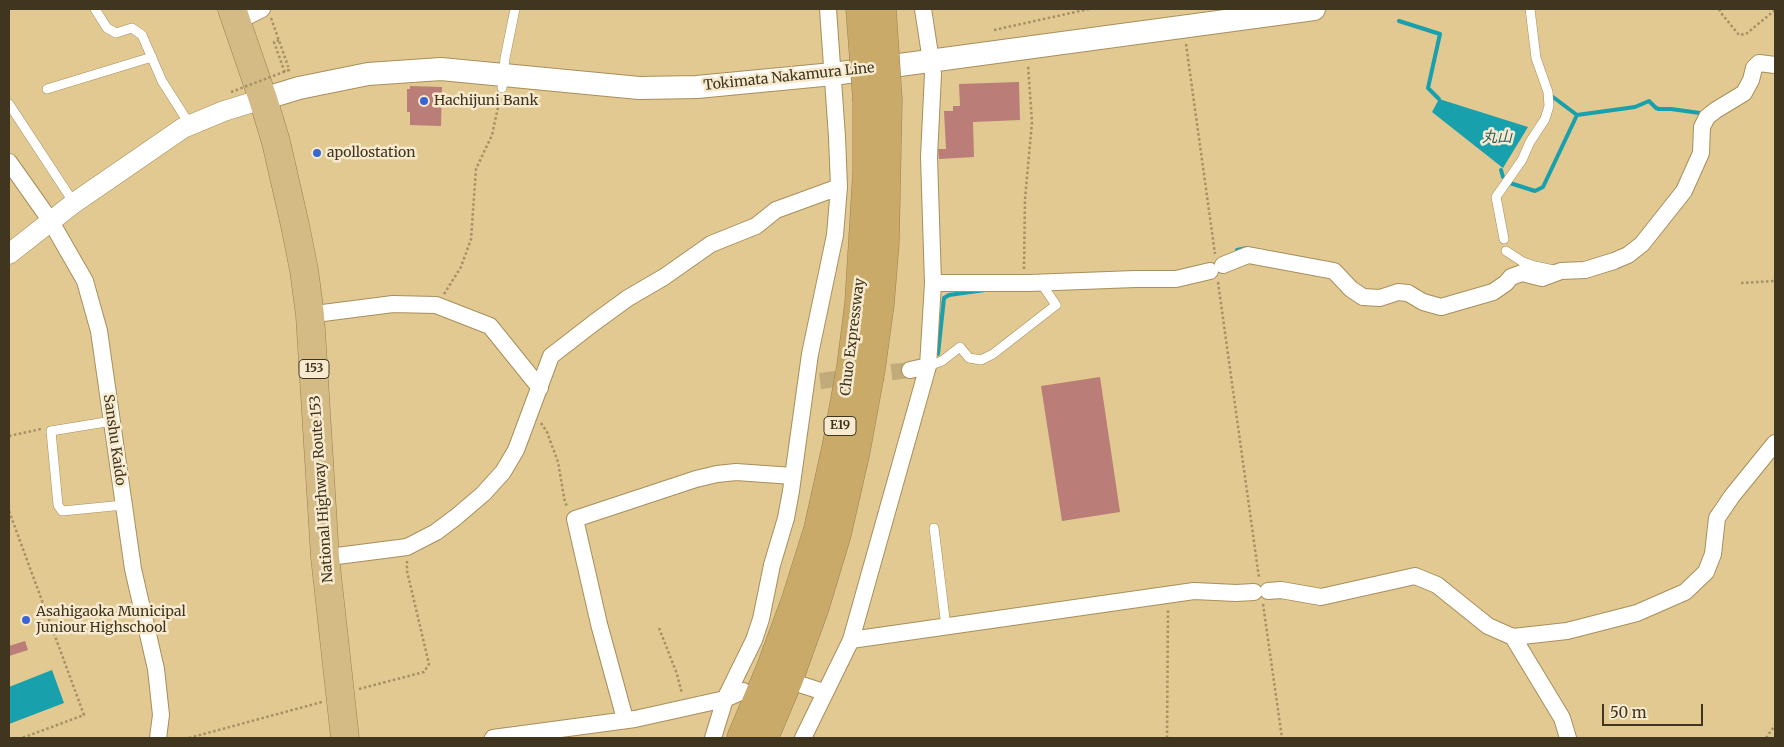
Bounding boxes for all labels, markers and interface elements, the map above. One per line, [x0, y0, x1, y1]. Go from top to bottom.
street label: Tokimata Nakamura Line [703, 60, 875, 94]
place label: Hachijuni Bank [434, 93, 538, 109]
marker: Hachijuni Bank [418, 95, 430, 107]
water label: 丸山 [1482, 129, 1512, 147]
place label: apollostation [327, 145, 415, 161]
marker: apollostation [311, 147, 323, 159]
street label: Chuo Expressway [837, 277, 869, 397]
road number: 153 [299, 359, 329, 378]
street label: Sanshu Kaido [99, 393, 129, 487]
street label: National Highway Route 153 [307, 395, 337, 583]
road number: E19 [824, 416, 856, 436]
place label: Asahigaoka Municipal Juniour Highschool [36, 604, 186, 636]
marker: Asahigaoka Municipal Juniour Highschool [20, 614, 32, 626]
scale bar [1604, 694, 1705, 726]
text: 50 m [1610, 703, 1647, 722]

